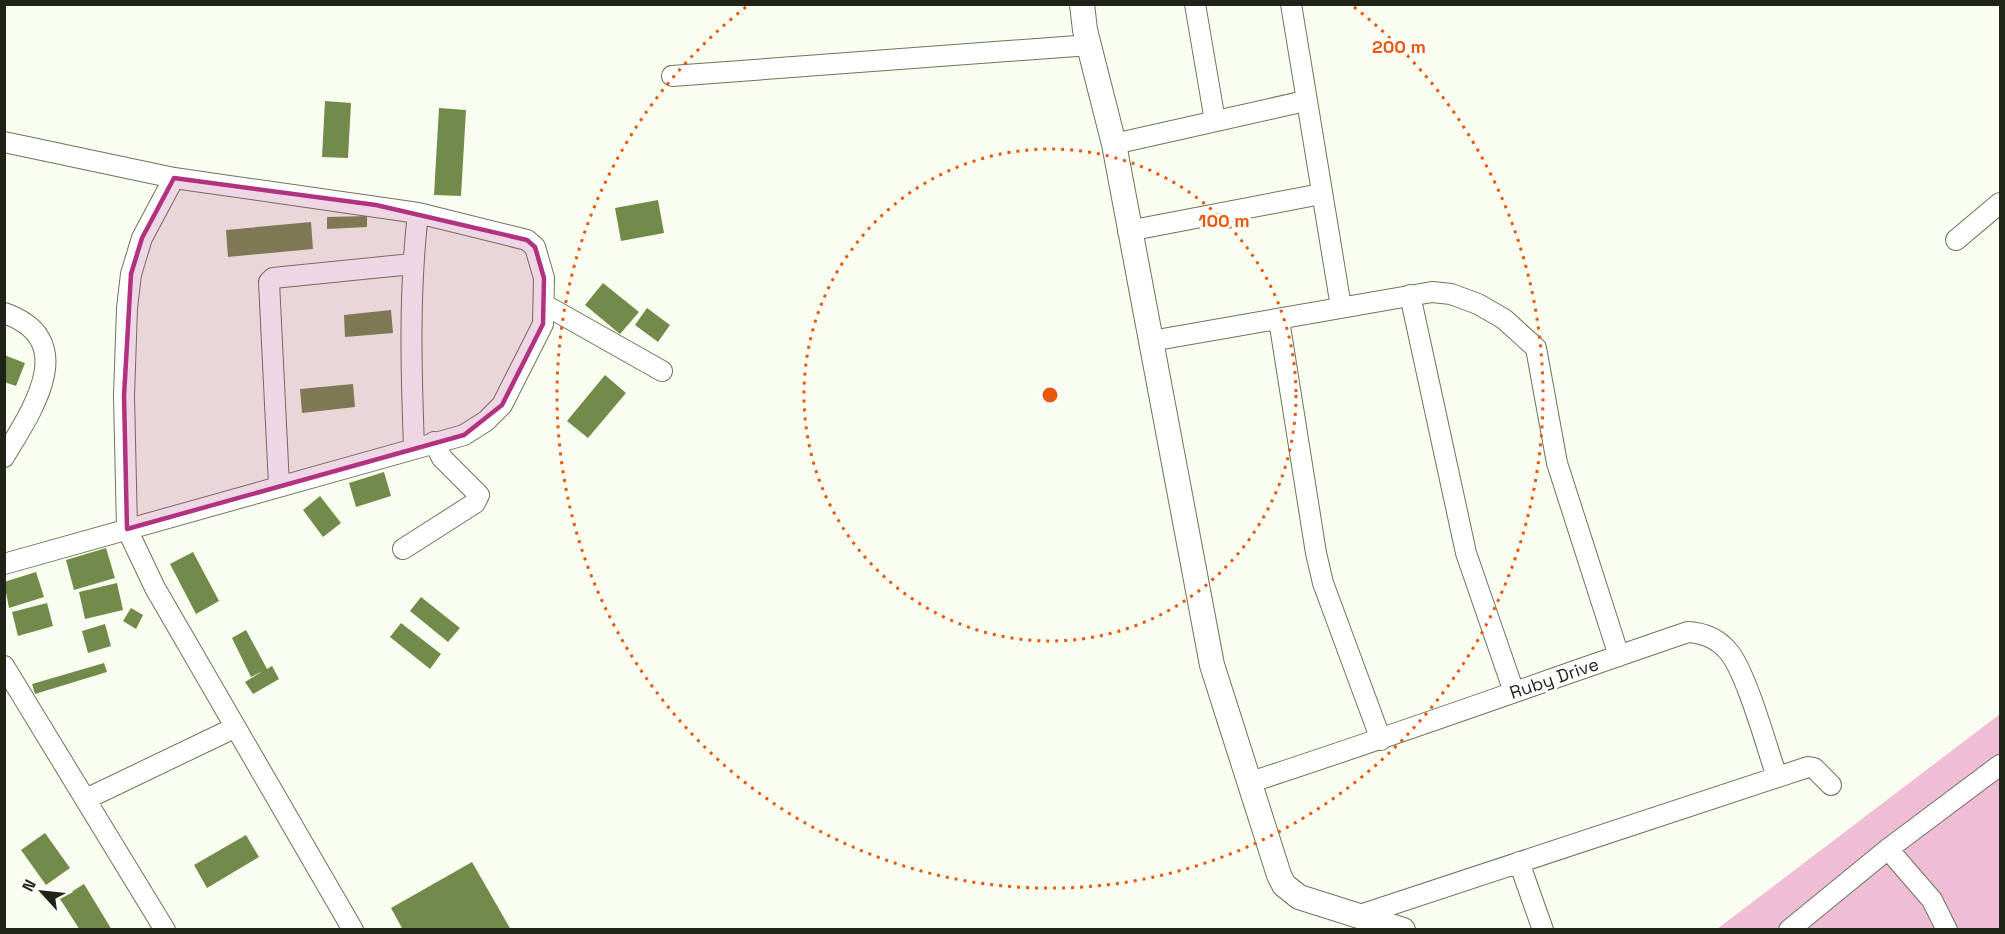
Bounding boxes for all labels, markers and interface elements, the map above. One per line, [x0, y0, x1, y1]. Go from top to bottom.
text: 200 m [1372, 35, 1426, 58]
text: 100 m [1198, 209, 1250, 232]
centre of rings [1040, 385, 1060, 405]
street label: Ruby Drive [1506, 652, 1602, 704]
north arrow [12, 862, 72, 922]
text: N [17, 876, 41, 895]

